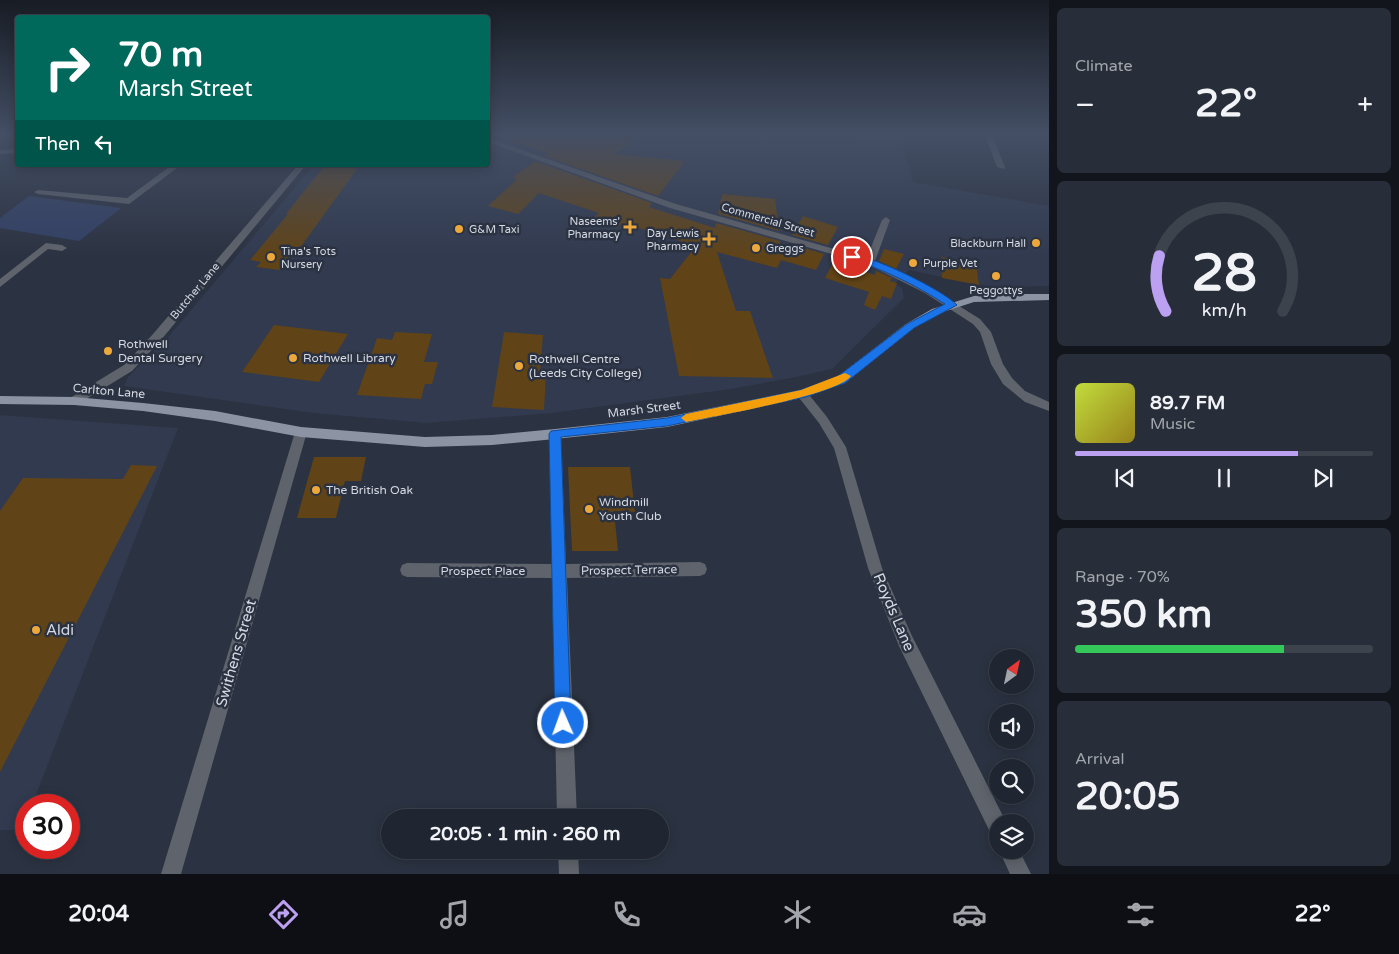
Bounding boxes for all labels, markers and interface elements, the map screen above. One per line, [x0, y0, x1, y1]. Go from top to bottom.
text: 70 m [118, 34, 203, 76]
icon: right [35, 35, 100, 100]
text: Climate [1075, 56, 1133, 76]
text: Marsh Street [118, 76, 253, 102]
text: 22° [1195, 81, 1257, 127]
text: − [1075, 88, 1095, 122]
text: + [1357, 88, 1373, 122]
icon: left [90, 130, 118, 158]
text: Then [35, 133, 80, 155]
street label: Commercial Street [720, 200, 816, 240]
place label: Naseems' Pharmacy [568, 215, 620, 241]
marker: Naseems' Pharmacy [624, 221, 636, 233]
marker: G&M Taxi [453, 223, 465, 235]
place label: G&M Taxi [469, 223, 520, 236]
place label: Day Lewis Pharmacy [647, 227, 699, 253]
marker: Day Lewis Pharmacy [703, 233, 715, 245]
pin [831, 236, 873, 278]
place label: Blackburn Hall [950, 237, 1026, 250]
marker: Blackburn Hall [1030, 237, 1042, 249]
marker: Greggs [750, 242, 762, 254]
place label: Greggs [766, 242, 804, 255]
text: 28 [1191, 242, 1257, 305]
icon: arrive [838, 243, 866, 271]
place label: Tina's Tots Nursery [281, 245, 336, 271]
marker: Tina's Tots Nursery [265, 251, 277, 263]
marker: Purple Vet [907, 257, 919, 269]
place label: Purple Vet [923, 257, 977, 270]
street label: Butcher Lane [168, 260, 222, 322]
marker: Peggottys [990, 270, 1002, 282]
place label: Peggottys [969, 284, 1023, 297]
text: km/h [1202, 300, 1246, 321]
place label: Rothwell Dental Surgery [118, 337, 203, 365]
marker: Rothwell Dental Surgery [102, 345, 114, 357]
place label: Rothwell Library [303, 351, 396, 365]
marker: Rothwell Library [287, 352, 299, 364]
place label: Rothwell Centre (Leeds City College) [529, 352, 642, 380]
marker: Rothwell Centre (Leeds City College) [513, 360, 525, 372]
street label: Carlton Lane [72, 381, 146, 401]
text: 89.7 FM [1150, 392, 1225, 414]
street label: Marsh Street [607, 398, 682, 420]
text: Music [1150, 414, 1195, 434]
icon: previous [1111, 464, 1139, 492]
icon: pause [1210, 464, 1238, 492]
icon: next [1309, 464, 1337, 492]
place label: The British Oak [326, 483, 413, 497]
marker: The British Oak [310, 484, 322, 496]
place label: Windmill Youth Club [599, 495, 662, 523]
marker: Windmill Youth Club [583, 503, 595, 515]
street label: Prospect Terrace [581, 562, 677, 578]
street label: Prospect Place [441, 564, 526, 578]
text: Range · 70% [1075, 567, 1170, 587]
street label: Royds Lane [870, 570, 918, 654]
text: 350 km [1075, 592, 1212, 638]
street label: Swithens Street [212, 597, 260, 709]
place label: Aldi [46, 621, 74, 639]
marker: Aldi [30, 624, 42, 636]
north arrow [989, 649, 1034, 694]
map controls [989, 649, 1034, 859]
position arrow [536, 696, 588, 748]
button: sound [989, 704, 1034, 749]
text: Arrival [1075, 749, 1124, 769]
button: search [989, 759, 1034, 804]
text: 20:05 [1075, 774, 1180, 820]
speed limit sign: 30 [15, 794, 80, 859]
button: layers [989, 814, 1034, 859]
text: 20:05 · 1 min · 260 m [429, 823, 621, 845]
icon: directions [266, 897, 301, 932]
icon: music [437, 897, 472, 932]
icon: phone [609, 897, 644, 932]
icon: climate [780, 897, 815, 932]
icon: car [952, 897, 987, 932]
icon: filters [1123, 897, 1158, 932]
text: 20:04 [68, 901, 129, 927]
text: 22° [1295, 901, 1331, 927]

